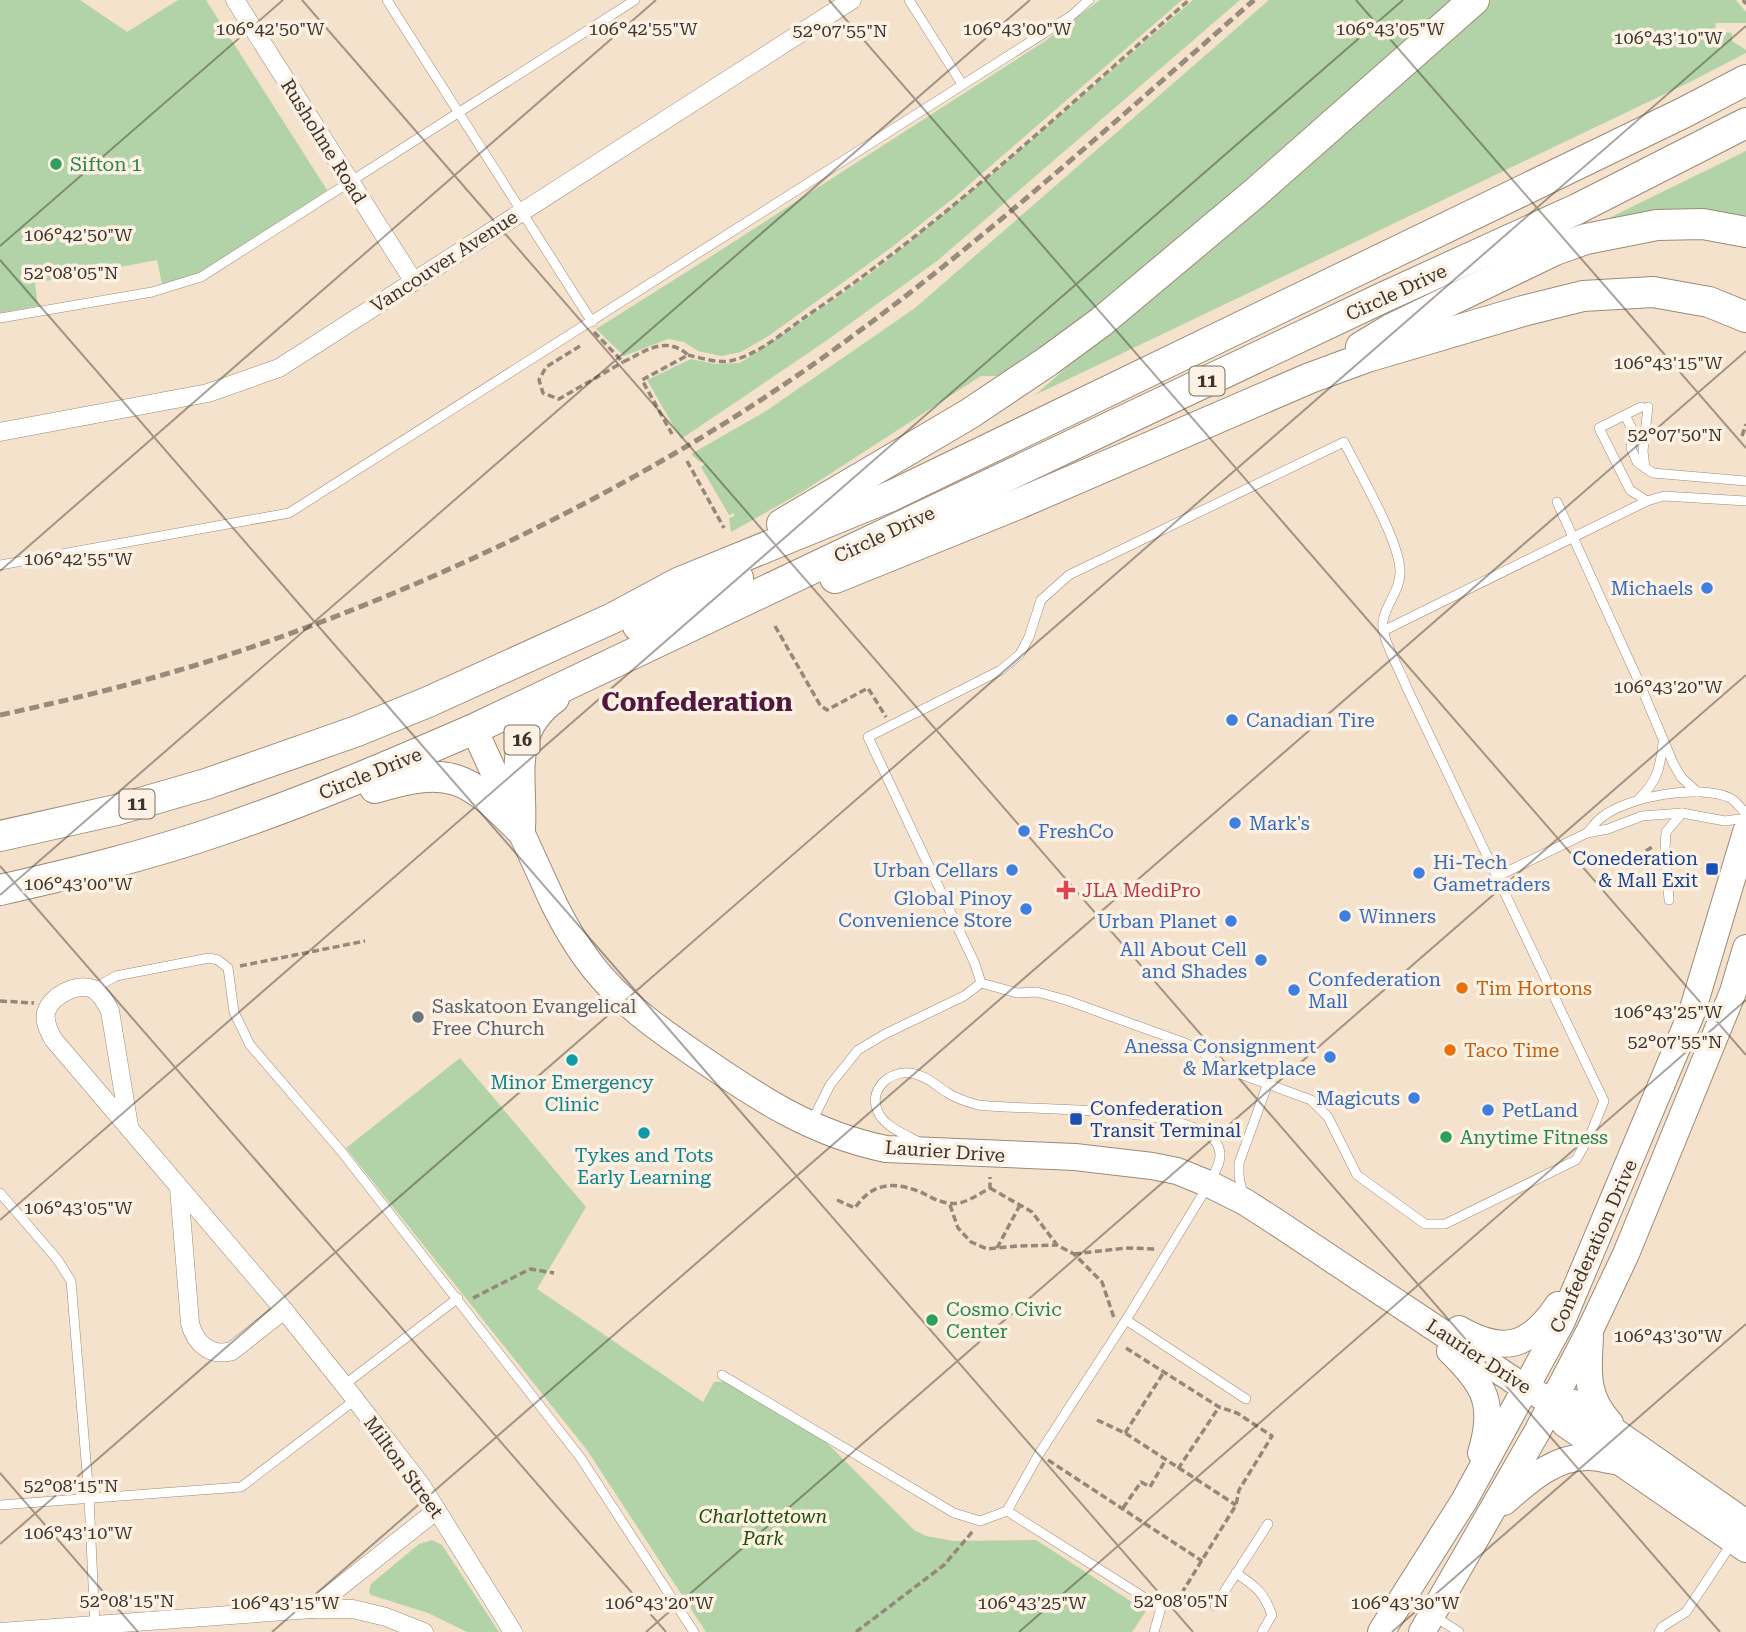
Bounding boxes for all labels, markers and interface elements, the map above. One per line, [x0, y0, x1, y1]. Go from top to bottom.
text: 106°42'50"W [216, 18, 325, 39]
text: 106°42'55"W [589, 18, 698, 39]
text: 106°43'00"W [963, 18, 1072, 39]
text: 106°43'05"W [1336, 18, 1445, 39]
text: 52°07'55"N [793, 20, 887, 41]
text: 106°43'10"W [1614, 27, 1723, 48]
street label: Rusholme Road [276, 75, 371, 208]
place label: Sifton 1 [70, 153, 142, 176]
marker: Sifton 1 [48, 156, 64, 172]
street label: Vancouver Avenue [366, 205, 522, 318]
text: 106°42'50"W [24, 224, 133, 245]
street label: Circle Drive [1342, 259, 1450, 326]
text: 52°08'05"N [24, 262, 118, 283]
text: 106°43'15"W [1614, 352, 1723, 373]
road number: 11 [1190, 366, 1224, 396]
text: 52°07'50"N [1628, 424, 1722, 445]
street label: Circle Drive [830, 501, 938, 568]
text: 106°42'55"W [24, 548, 133, 569]
place label: Michaels [1611, 577, 1693, 600]
marker: Michaels [1699, 580, 1715, 596]
text: 106°43'20"W [1614, 676, 1723, 697]
district label: Confederation [601, 687, 793, 717]
place label: Canadian Tire [1246, 709, 1375, 732]
marker: Canadian Tire [1224, 712, 1240, 728]
road number: 16 [504, 726, 540, 754]
street label: Circle Drive [315, 742, 425, 805]
road number: 11 [120, 790, 154, 818]
place label: Mark's [1249, 812, 1310, 835]
marker: Mark's [1227, 815, 1243, 831]
place label: FreshCo [1038, 820, 1114, 843]
marker: FreshCo [1016, 823, 1032, 839]
place label: Conederation & Mall Exit [1572, 847, 1698, 892]
place label: Hi-Tech Gametraders [1433, 851, 1550, 896]
place label: Urban Cellars [873, 859, 998, 882]
marker: Conederation & Mall Exit [1704, 861, 1720, 877]
marker: Urban Cellars [1004, 862, 1020, 878]
marker: Hi-Tech Gametraders [1411, 865, 1427, 881]
text: 106°43'00"W [24, 873, 133, 894]
place label: JLA MediPro [1082, 879, 1201, 902]
marker: JLA MediPro [1056, 880, 1076, 900]
place label: Global Pinoy Convenience Store [838, 887, 1013, 932]
marker: Global Pinoy Convenience Store [1018, 901, 1034, 917]
place label: Winners [1359, 905, 1436, 928]
marker: Winners [1337, 908, 1353, 924]
place label: Urban Planet [1097, 910, 1217, 933]
marker: Urban Planet [1223, 913, 1239, 929]
place label: All About Cell and Shades [1120, 938, 1247, 983]
marker: All About Cell and Shades [1253, 952, 1269, 968]
place label: Confederation Mall [1308, 968, 1441, 1013]
place label: Tim Hortons [1476, 977, 1592, 1000]
marker: Tim Hortons [1454, 980, 1470, 996]
marker: Confederation Mall [1286, 982, 1302, 998]
place label: Saskatoon Evangelical Free Church [432, 995, 637, 1040]
text: 106°43'25"W [1614, 1001, 1723, 1022]
marker: Saskatoon Evangelical Free Church [410, 1009, 426, 1025]
text: 52°07'55"N [1628, 1031, 1722, 1052]
place label: Anessa Consignment & Marketplace [1124, 1035, 1316, 1080]
place label: Taco Time [1464, 1039, 1559, 1062]
marker: Taco Time [1442, 1042, 1458, 1058]
marker: Anessa Consignment & Marketplace [1322, 1049, 1338, 1065]
marker: Minor Emergency Clinic [564, 1052, 580, 1068]
place label: Minor Emergency Clinic [490, 1071, 654, 1116]
place label: Magicuts [1316, 1087, 1400, 1110]
marker: Magicuts [1406, 1090, 1422, 1106]
place label: Confederation Transit Terminal [1090, 1097, 1241, 1142]
place label: PetLand [1502, 1099, 1578, 1122]
marker: PetLand [1480, 1102, 1496, 1118]
marker: Confederation Transit Terminal [1068, 1111, 1084, 1127]
marker: Tykes and Tots Early Learning [636, 1125, 652, 1141]
place label: Anytime Fitness [1460, 1126, 1608, 1149]
marker: Anytime Fitness [1438, 1129, 1454, 1145]
street label: Laurier Drive [884, 1136, 1006, 1167]
place label: Tykes and Tots Early Learning [575, 1144, 713, 1189]
street label: Confederation Drive [1545, 1156, 1642, 1336]
text: 106°43'05"W [24, 1197, 133, 1218]
place label: Cosmo Civic Center [946, 1298, 1062, 1343]
marker: Cosmo Civic Center [924, 1312, 940, 1328]
street label: Laurier Drive [1422, 1314, 1536, 1399]
text: 106°43'30"W [1614, 1325, 1723, 1346]
street label: Milton Street [359, 1412, 448, 1523]
text: 52°08'15"N [24, 1475, 118, 1496]
park label: Charlottetown Park [699, 1505, 827, 1550]
text: 106°43'10"W [24, 1522, 133, 1543]
text: 52°08'15"N [80, 1590, 174, 1611]
text: 52°08'05"N [1134, 1590, 1228, 1611]
text: 106°43'15"W [231, 1592, 340, 1613]
text: 106°43'20"W [605, 1592, 714, 1613]
text: 106°43'25"W [978, 1592, 1087, 1613]
text: 106°43'30"W [1351, 1592, 1460, 1613]

